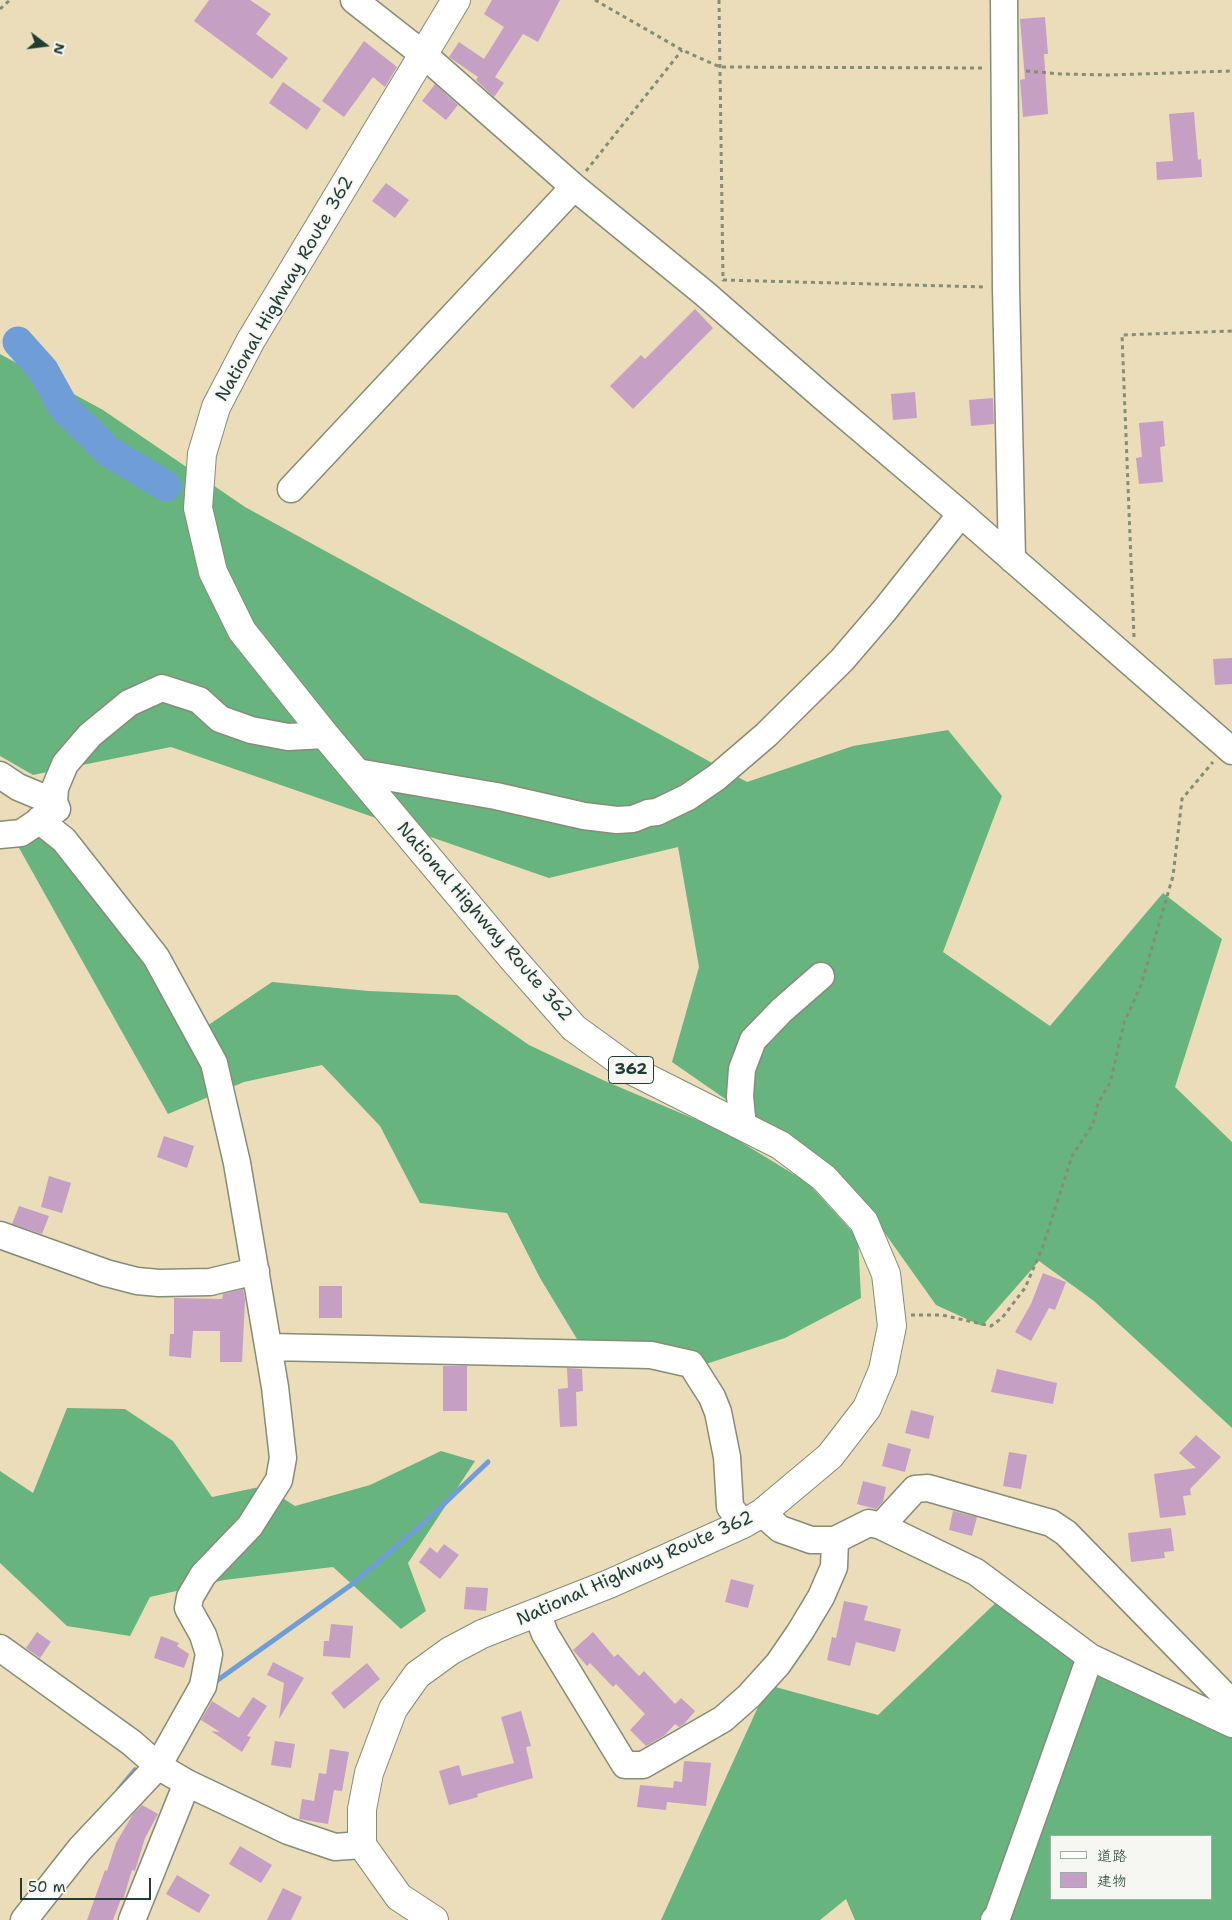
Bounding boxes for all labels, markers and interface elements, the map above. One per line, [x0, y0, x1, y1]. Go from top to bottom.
north arrow [20, 20, 70, 70]
text: N [49, 41, 70, 57]
street label: National Highway Route 362 [211, 172, 359, 406]
street label: National Highway Route 362 [392, 818, 576, 1026]
road number: 362 [608, 1056, 654, 1084]
street label: National Highway Route 362 [513, 1507, 757, 1631]
legend [1050, 1835, 1212, 1900]
text: 道路 [1097, 1846, 1127, 1866]
scale bar [22, 1868, 154, 1900]
text: 建物 [1097, 1871, 1127, 1891]
text: 50 m [28, 1877, 66, 1897]

